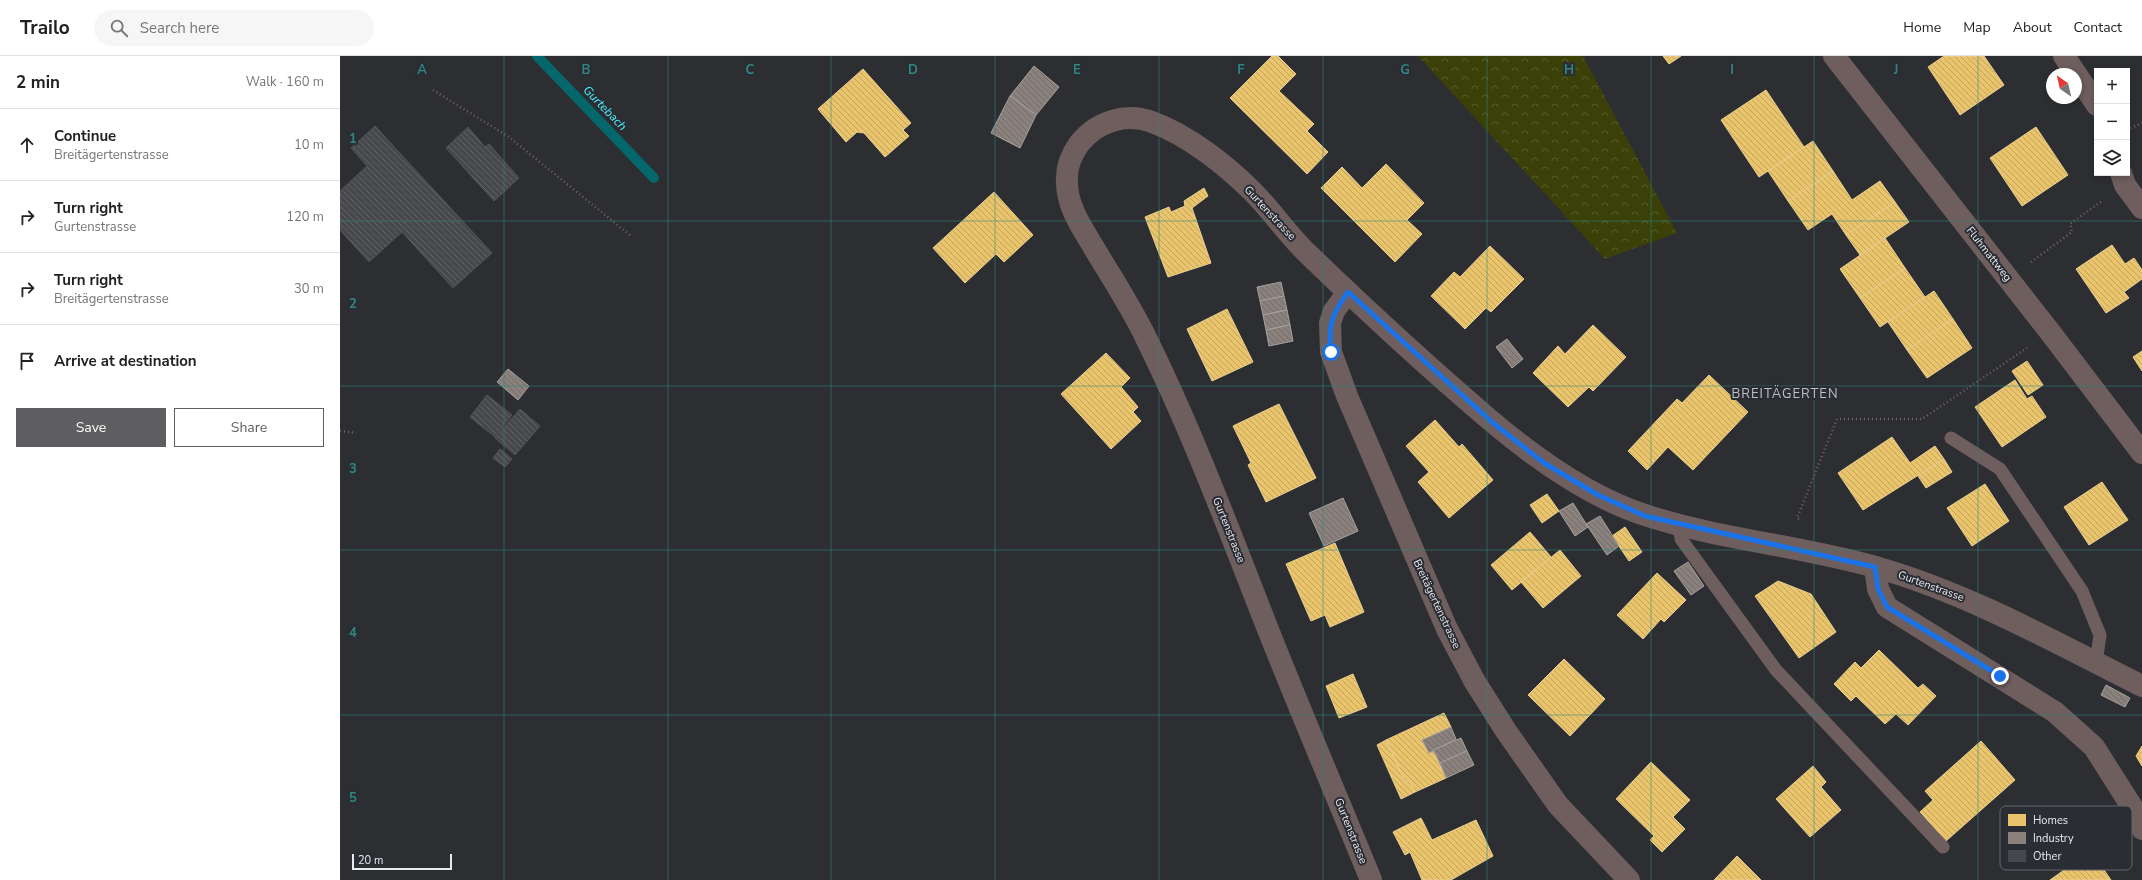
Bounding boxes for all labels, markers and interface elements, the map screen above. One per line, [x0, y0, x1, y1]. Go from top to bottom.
search box [94, 10, 374, 46]
text: Trailo [20, 15, 70, 41]
icon: search [108, 17, 130, 39]
text: Search here [140, 18, 219, 38]
text: Home [1903, 18, 1941, 37]
text: Map [1963, 18, 1991, 37]
text: About [2013, 18, 2052, 37]
text: Contact [2074, 18, 2122, 37]
text: A [417, 61, 427, 79]
text: B [582, 61, 591, 79]
text: C [746, 61, 755, 79]
text: D [908, 61, 918, 79]
text: E [1073, 61, 1081, 79]
text: F [1237, 61, 1245, 79]
text: G [1400, 61, 1410, 79]
text: H [1564, 61, 1574, 79]
text: I [1730, 61, 1734, 79]
text: J [1893, 61, 1898, 79]
north arrow [2046, 68, 2082, 104]
map controls [2094, 68, 2130, 176]
button: + [2094, 68, 2130, 104]
text: 2 min [16, 71, 60, 94]
text: Walk · 160 m [246, 73, 324, 91]
water label: Gurtebach [580, 82, 630, 134]
button: − [2094, 104, 2130, 140]
text: Continue [54, 126, 116, 146]
text: 1 [349, 130, 357, 148]
icon: ahead [16, 134, 38, 156]
text: 10 m [294, 136, 324, 154]
button: layers [2094, 140, 2130, 176]
text: Breitägertenstrasse [54, 146, 169, 164]
street label: Gurtenstrasse [1241, 182, 1299, 244]
text: Turn right [54, 198, 123, 218]
icon: right [16, 206, 38, 228]
text: 120 m [286, 208, 324, 226]
text: Gurtenstrasse [54, 218, 136, 236]
street label: Fluhmattweg [1963, 223, 2015, 285]
text: Turn right [54, 270, 123, 290]
icon: right [16, 278, 38, 300]
text: 30 m [294, 280, 324, 298]
text: Breitägertenstrasse [54, 290, 169, 308]
text: 2 [349, 295, 357, 313]
route start [1322, 343, 1340, 361]
icon: arrive [16, 350, 38, 372]
text: Arrive at destination [54, 351, 197, 371]
district label: BREITÄGERTEN [1731, 384, 1839, 403]
button: Save [16, 408, 166, 447]
button: Share [174, 408, 324, 447]
text: 3 [349, 460, 357, 478]
street label: Gurtenstrasse [1209, 495, 1249, 565]
street label: Breitägertenstrasse [1410, 557, 1464, 651]
street label: Gurtenstrasse [1896, 567, 1966, 605]
text: 4 [349, 624, 357, 642]
route end [1991, 667, 2009, 685]
text: 5 [349, 789, 357, 807]
street label: Gurtenstrasse [1331, 796, 1371, 866]
legend [2000, 806, 2132, 870]
text: Homes [2033, 813, 2068, 828]
text: Industry [2033, 831, 2074, 846]
text: Other [2033, 849, 2061, 864]
scale bar [352, 852, 452, 871]
text: 20 m [358, 853, 383, 868]

